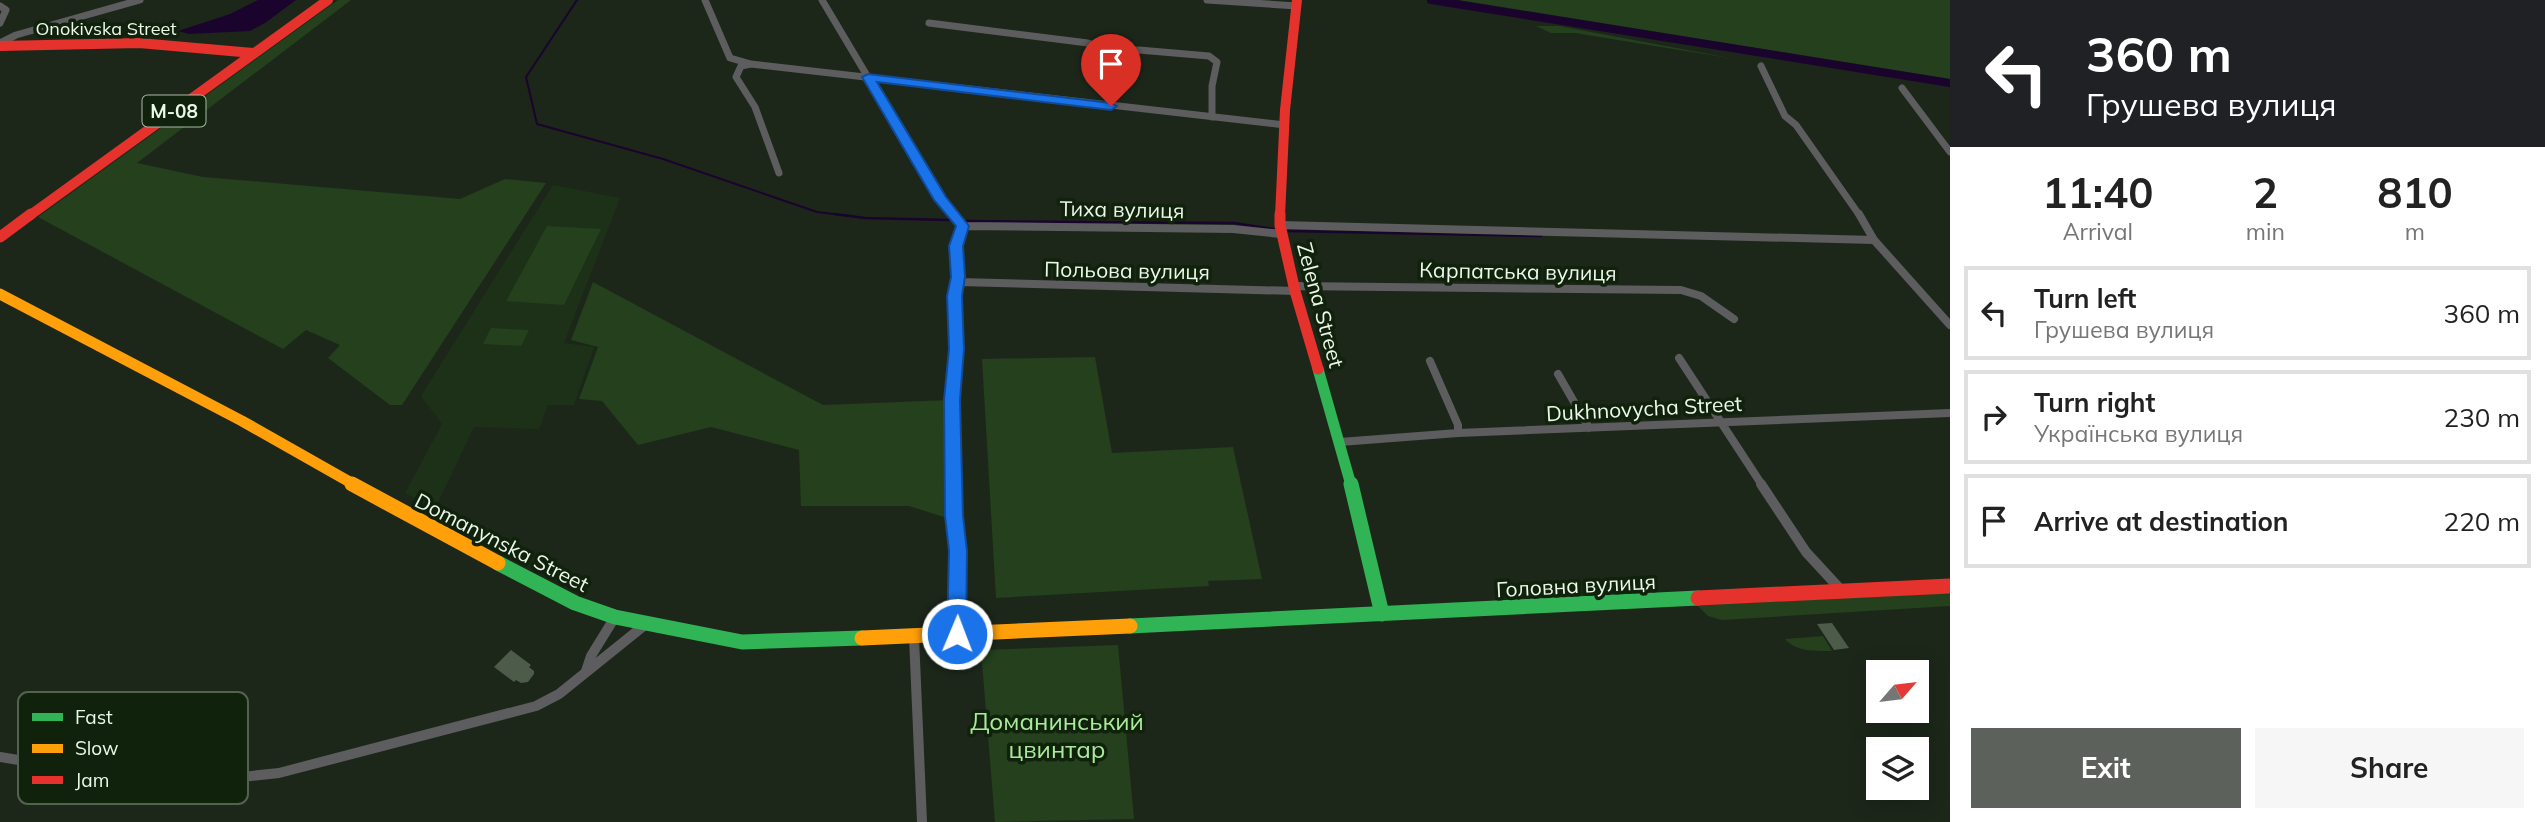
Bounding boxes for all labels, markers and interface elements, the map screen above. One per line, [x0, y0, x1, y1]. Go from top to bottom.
street label: Onokivska Street [35, 17, 177, 40]
text: 360 m [2086, 23, 2232, 84]
icon: left [1971, 28, 2062, 119]
pin [1081, 34, 1141, 106]
icon: arrive [1092, 45, 1130, 83]
text: Грушева вулиця [2086, 84, 2337, 124]
road number: М-08 [142, 96, 206, 127]
text: 11:40 [2042, 166, 2153, 219]
text: 2 [2253, 166, 2278, 219]
text: 810 [2377, 166, 2453, 219]
street label: Тиха вулиця [1059, 195, 1185, 223]
text: Arrival [2063, 217, 2133, 246]
text: min [2246, 217, 2285, 246]
text: m [2405, 217, 2425, 246]
street label: Zelena Street [1292, 240, 1350, 370]
street label: Польова вулиця [1044, 256, 1210, 284]
street label: Карпатська вулиця [1419, 256, 1617, 286]
text: Turn left [2034, 282, 2136, 315]
icon: left [1975, 294, 2013, 332]
text: 360 m [2444, 297, 2520, 330]
text: Грушева вулиця [2034, 315, 2214, 344]
text: Turn right [2034, 386, 2155, 419]
street label: Dukhnovycha Street [1545, 390, 1743, 426]
icon: right [1975, 398, 2013, 436]
text: 230 m [2444, 401, 2520, 434]
text: Українська вулиця [2034, 419, 2243, 448]
street label: Domanynska Street [411, 487, 593, 597]
icon: arrive [1975, 502, 2013, 540]
text: Arrive at destination [2034, 505, 2289, 538]
text: 220 m [2444, 505, 2520, 538]
street label: Головна вулиця [1495, 568, 1657, 602]
position arrow [920, 597, 994, 671]
north arrow [1866, 660, 1928, 723]
map controls [1866, 660, 1929, 800]
legend [18, 692, 248, 804]
text: Fast [75, 705, 113, 729]
park label: Доманинський цвинтар [970, 706, 1144, 764]
button: Exit [1971, 728, 2241, 808]
button: Share [2255, 728, 2524, 808]
text: Slow [75, 736, 119, 760]
button: layers [1866, 737, 1929, 800]
text: Jam [75, 768, 109, 792]

